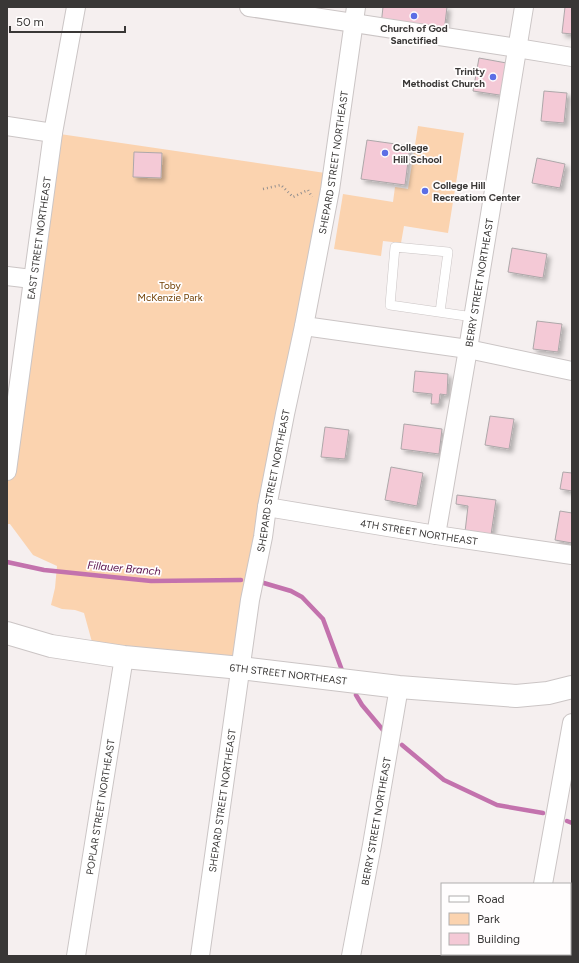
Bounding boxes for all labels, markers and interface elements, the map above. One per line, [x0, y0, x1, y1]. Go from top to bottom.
scale bar [10, 8, 125, 34]
marker: Church of God Sanctified [409, 11, 419, 21]
text: 50 m [16, 15, 44, 29]
place label: Church of God Sanctified [380, 22, 448, 47]
place label: Trinity Methodist Church [402, 65, 485, 90]
marker: Trinity Methodist Church [488, 72, 498, 82]
street label: SHEPARD STREET NORTHEAST [316, 90, 351, 235]
place label: College Hill School [393, 141, 442, 166]
marker: College Hill School [380, 148, 390, 158]
street label: EAST STREET NORTHEAST [24, 176, 54, 300]
place label: College Hill Recreatiom Center [433, 179, 521, 204]
marker: College Hill Recreatiom Center [420, 186, 430, 196]
street label: BERRY STREET NORTHEAST [462, 217, 496, 348]
park label: Toby McKenzie Park [137, 279, 203, 304]
street label: SHEPARD STREET NORTHEAST [254, 408, 293, 553]
street label: 4TH STREET NORTHEAST [359, 517, 479, 548]
water label: Fillauer Branch [87, 559, 161, 578]
street label: 6TH STREET NORTHEAST [229, 661, 348, 688]
street label: SHEPARD STREET NORTHEAST [206, 728, 239, 873]
street label: POPLAR STREET NORTHEAST [83, 738, 118, 876]
street label: BERRY STREET NORTHEAST [358, 756, 394, 887]
legend [441, 883, 571, 955]
text: Road [477, 892, 505, 906]
text: Park [477, 912, 500, 926]
text: Building [477, 932, 520, 946]

